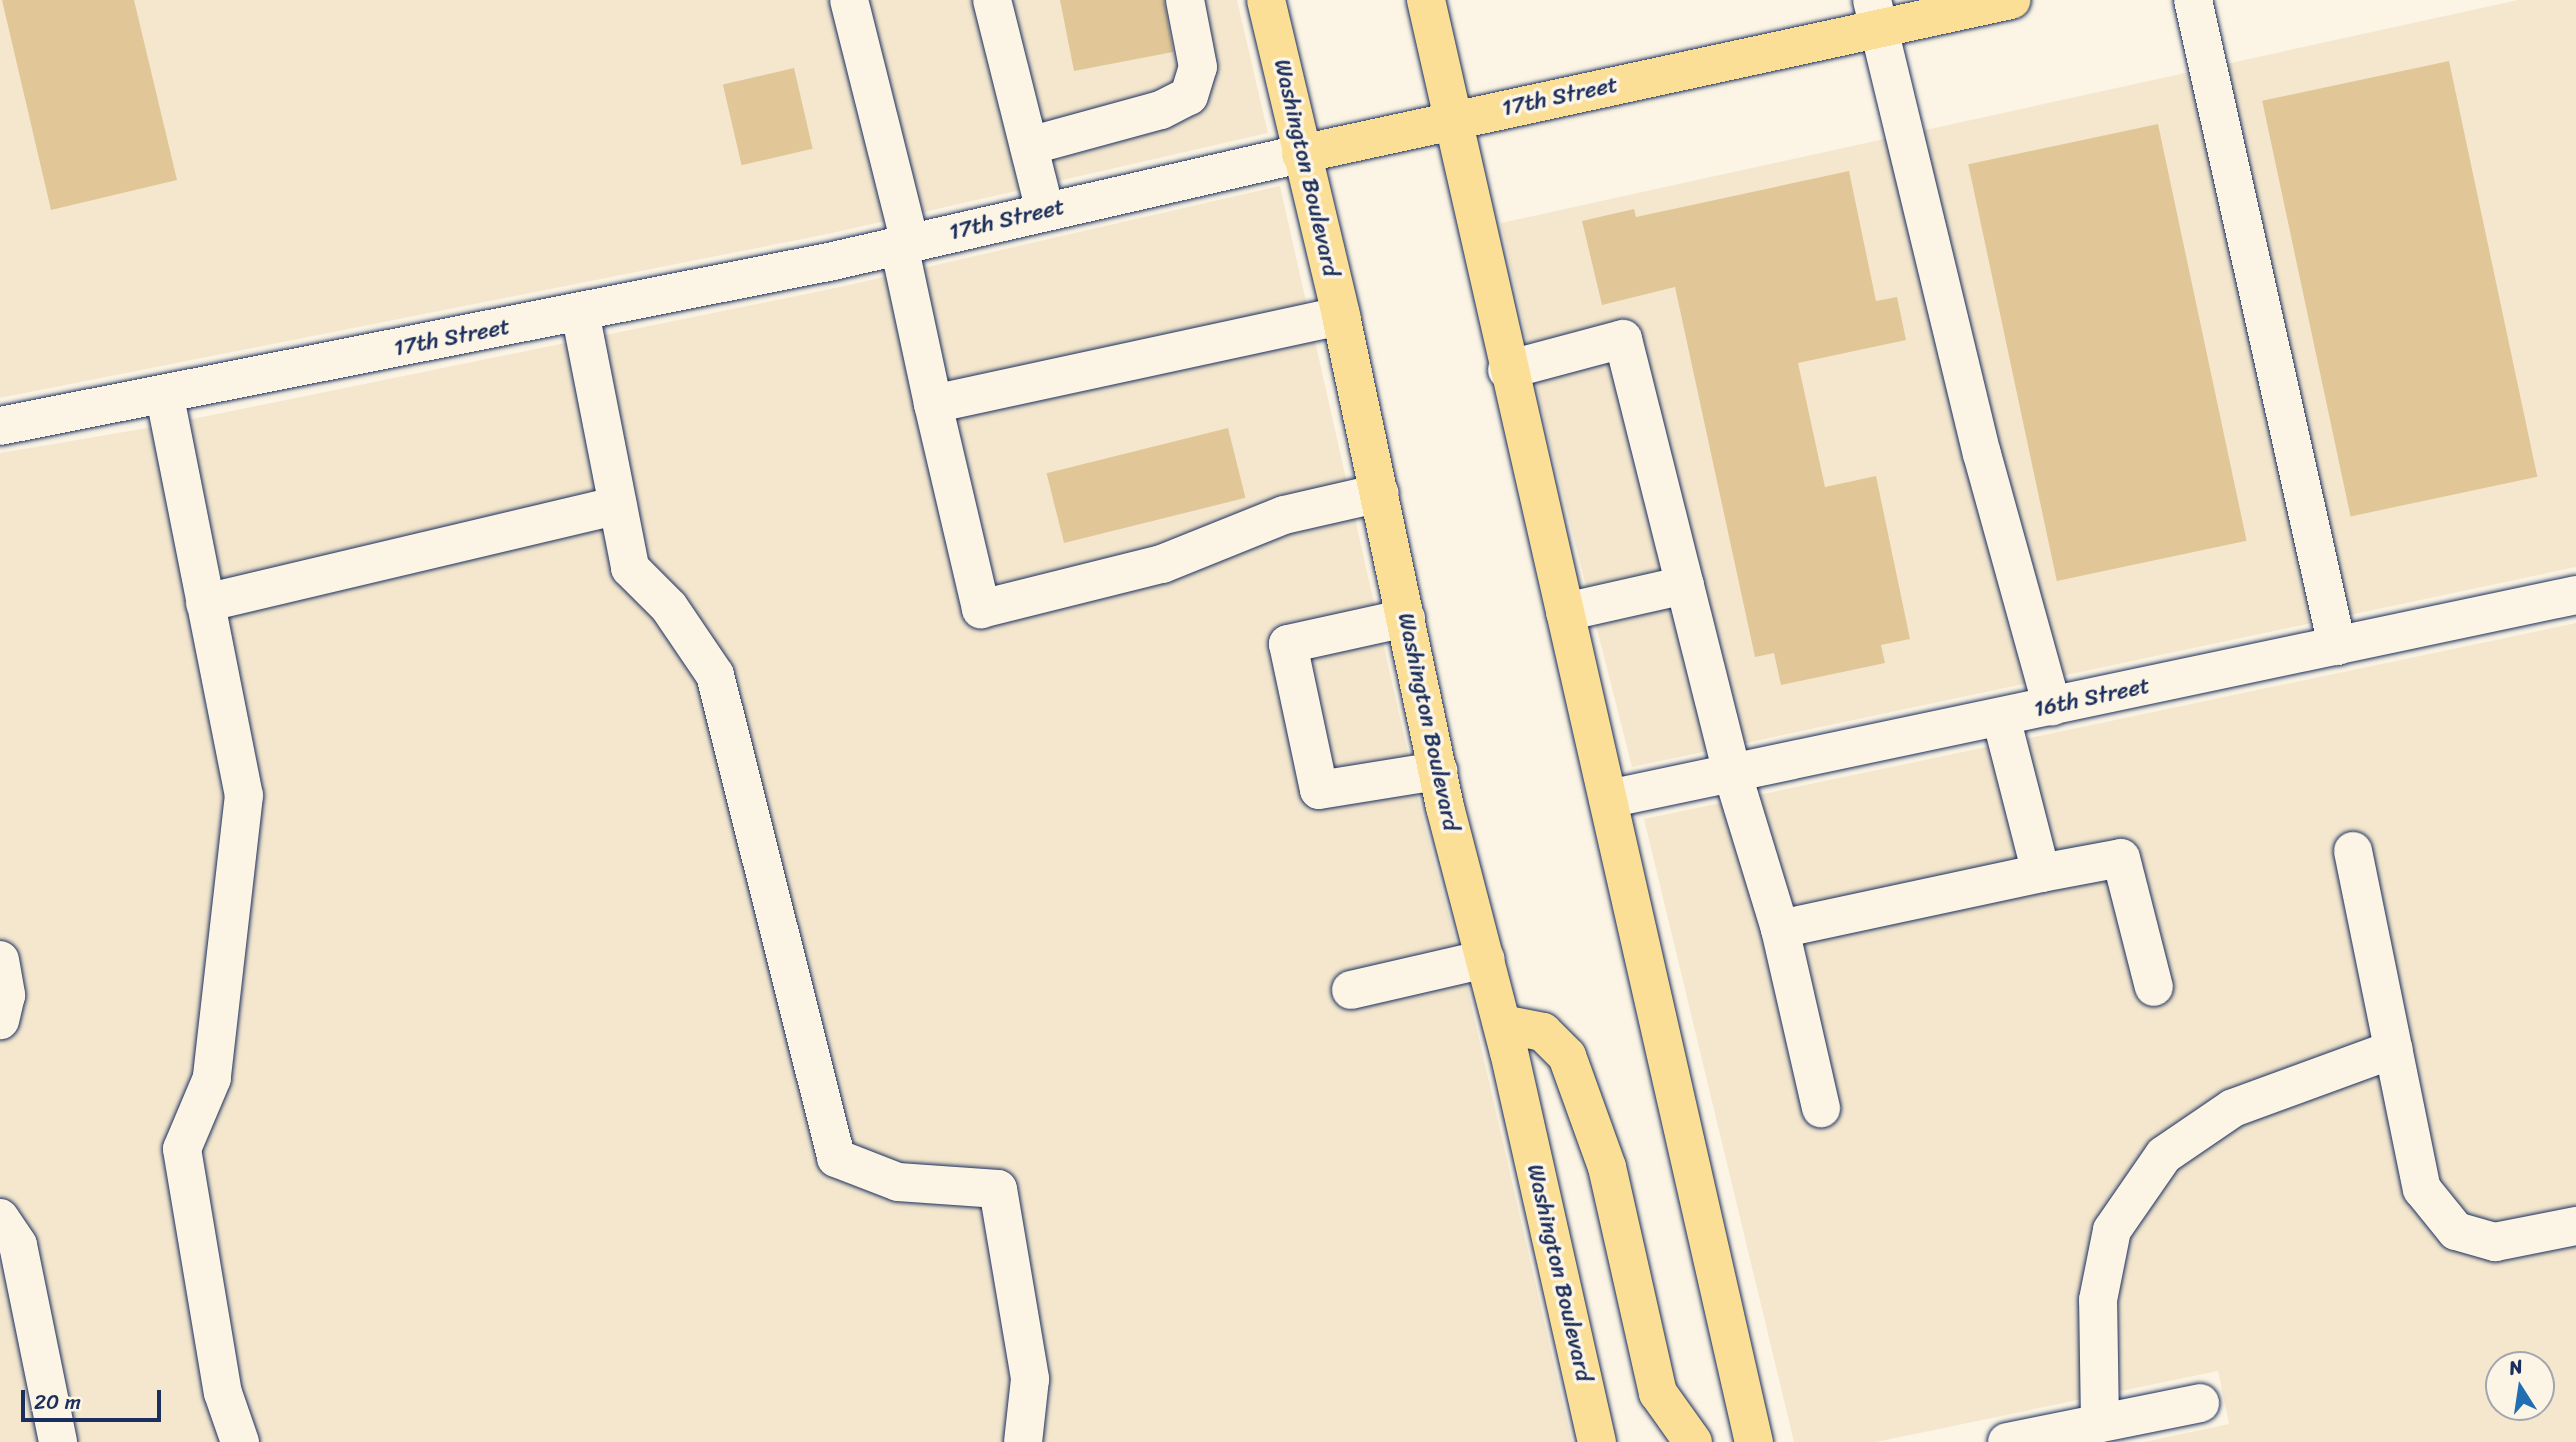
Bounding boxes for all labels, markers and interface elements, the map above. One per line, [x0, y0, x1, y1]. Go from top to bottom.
street label: Washington Boulevard [1268, 57, 1344, 279]
street label: 17th Street [1499, 71, 1621, 123]
street label: 17th Street [946, 193, 1068, 247]
street label: 17th Street [391, 313, 513, 363]
street label: Washington Boulevard [1391, 610, 1465, 834]
street label: 16th Street [2031, 672, 2153, 724]
street label: Washington Boulevard [1521, 1162, 1597, 1384]
text: N [2506, 1349, 2526, 1384]
north arrow [2485, 1351, 2555, 1421]
scale bar [24, 1376, 164, 1420]
text: 20 m [34, 1383, 81, 1421]

